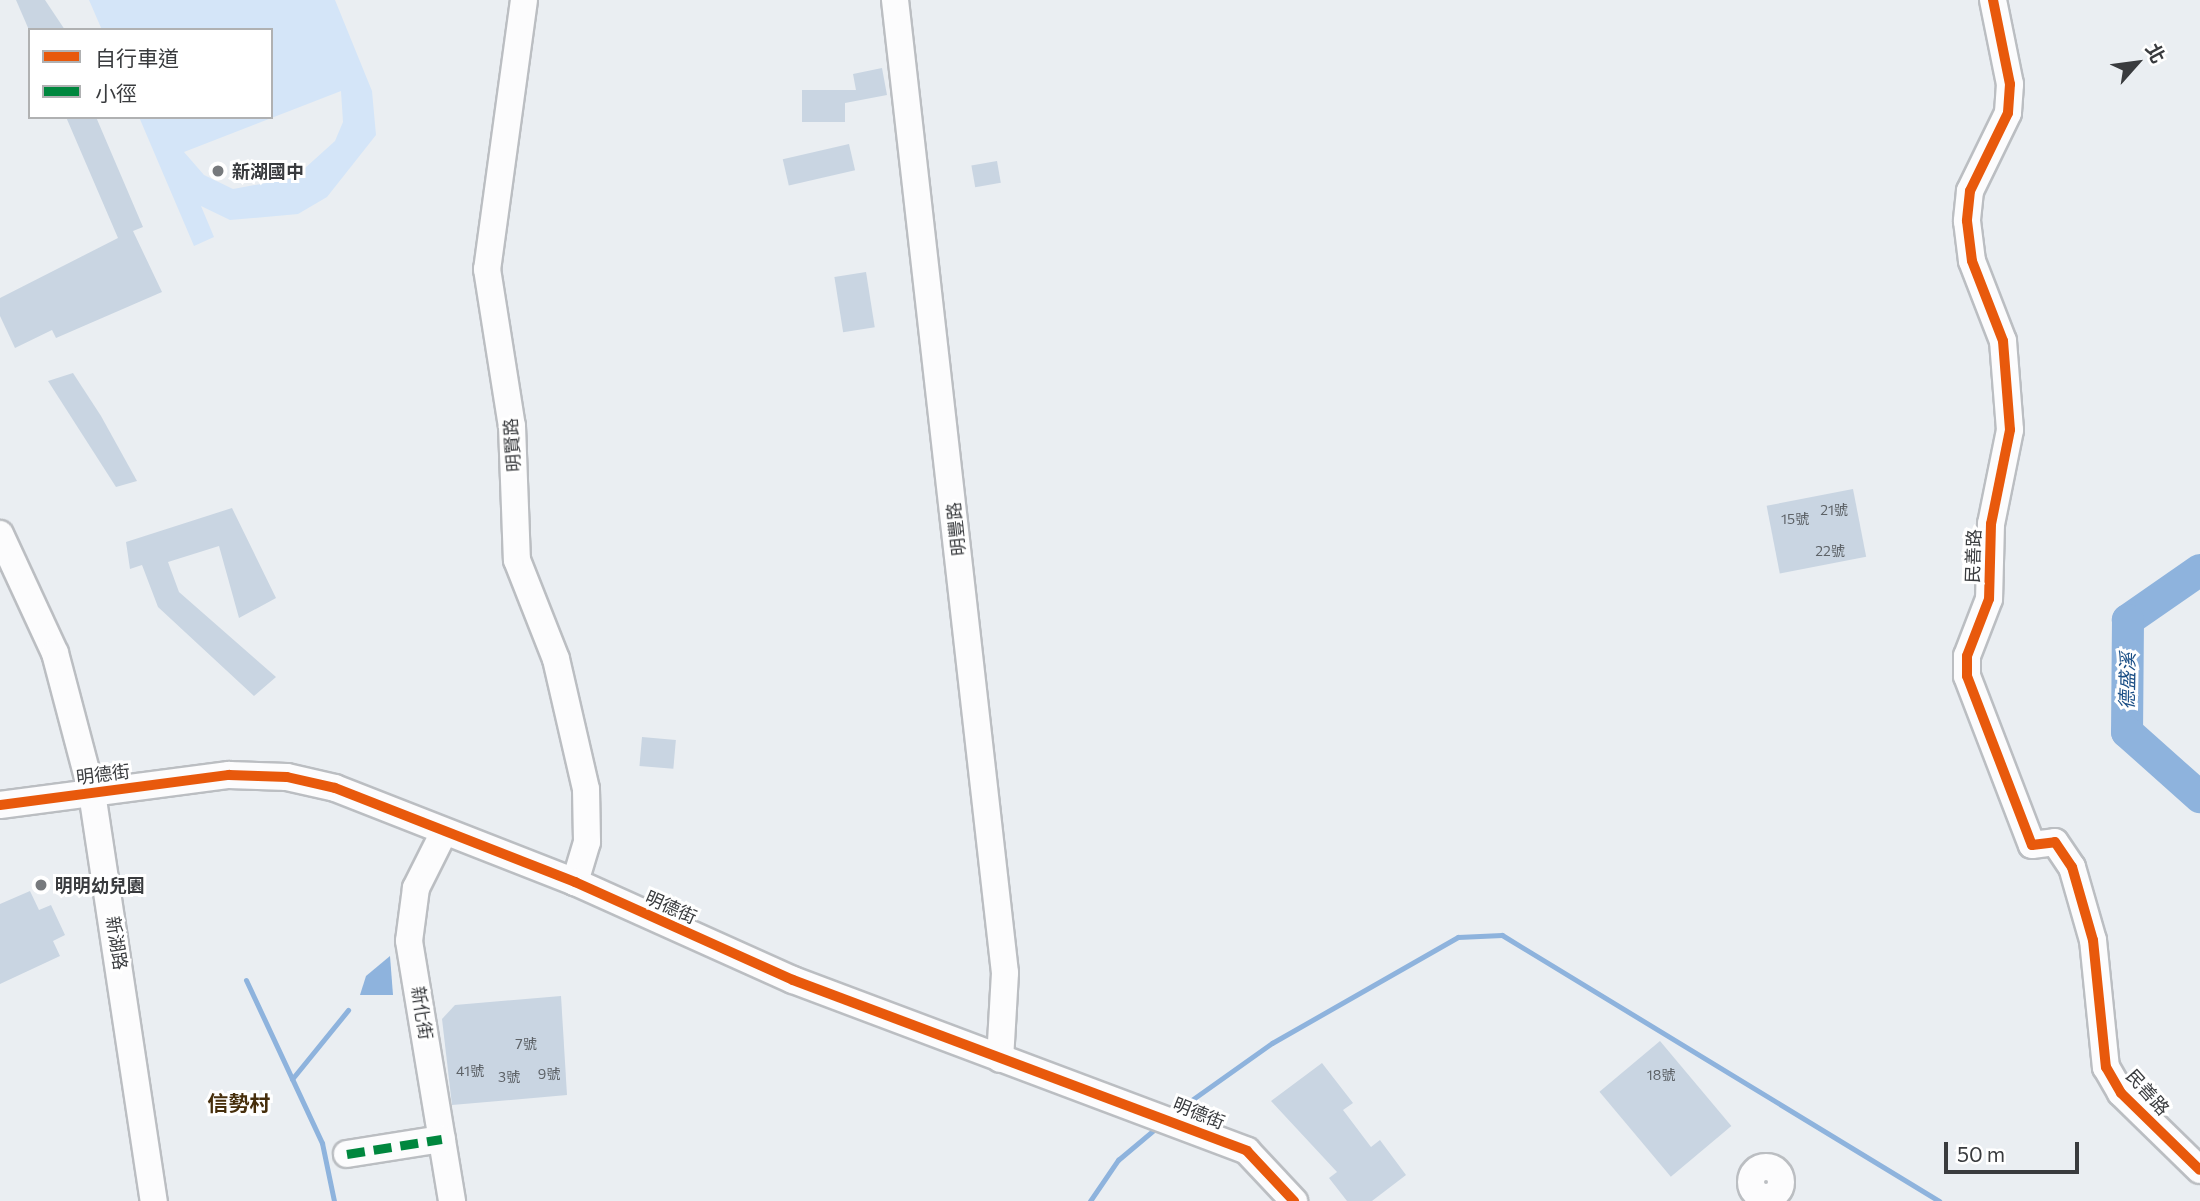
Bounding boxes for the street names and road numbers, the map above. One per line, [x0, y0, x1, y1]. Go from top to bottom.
street label: 明賢路 [499, 417, 525, 473]
street label: 明豐路 [942, 501, 970, 557]
street label: 民善路 [1961, 529, 1985, 583]
street label: 明德街 [75, 760, 131, 788]
street label: 明德街 [642, 886, 700, 928]
street label: 新湖路 [102, 915, 132, 971]
street label: 新化街 [407, 985, 437, 1041]
street label: 民善路 [2122, 1065, 2174, 1119]
street label: 明德街 [1170, 1093, 1228, 1133]

